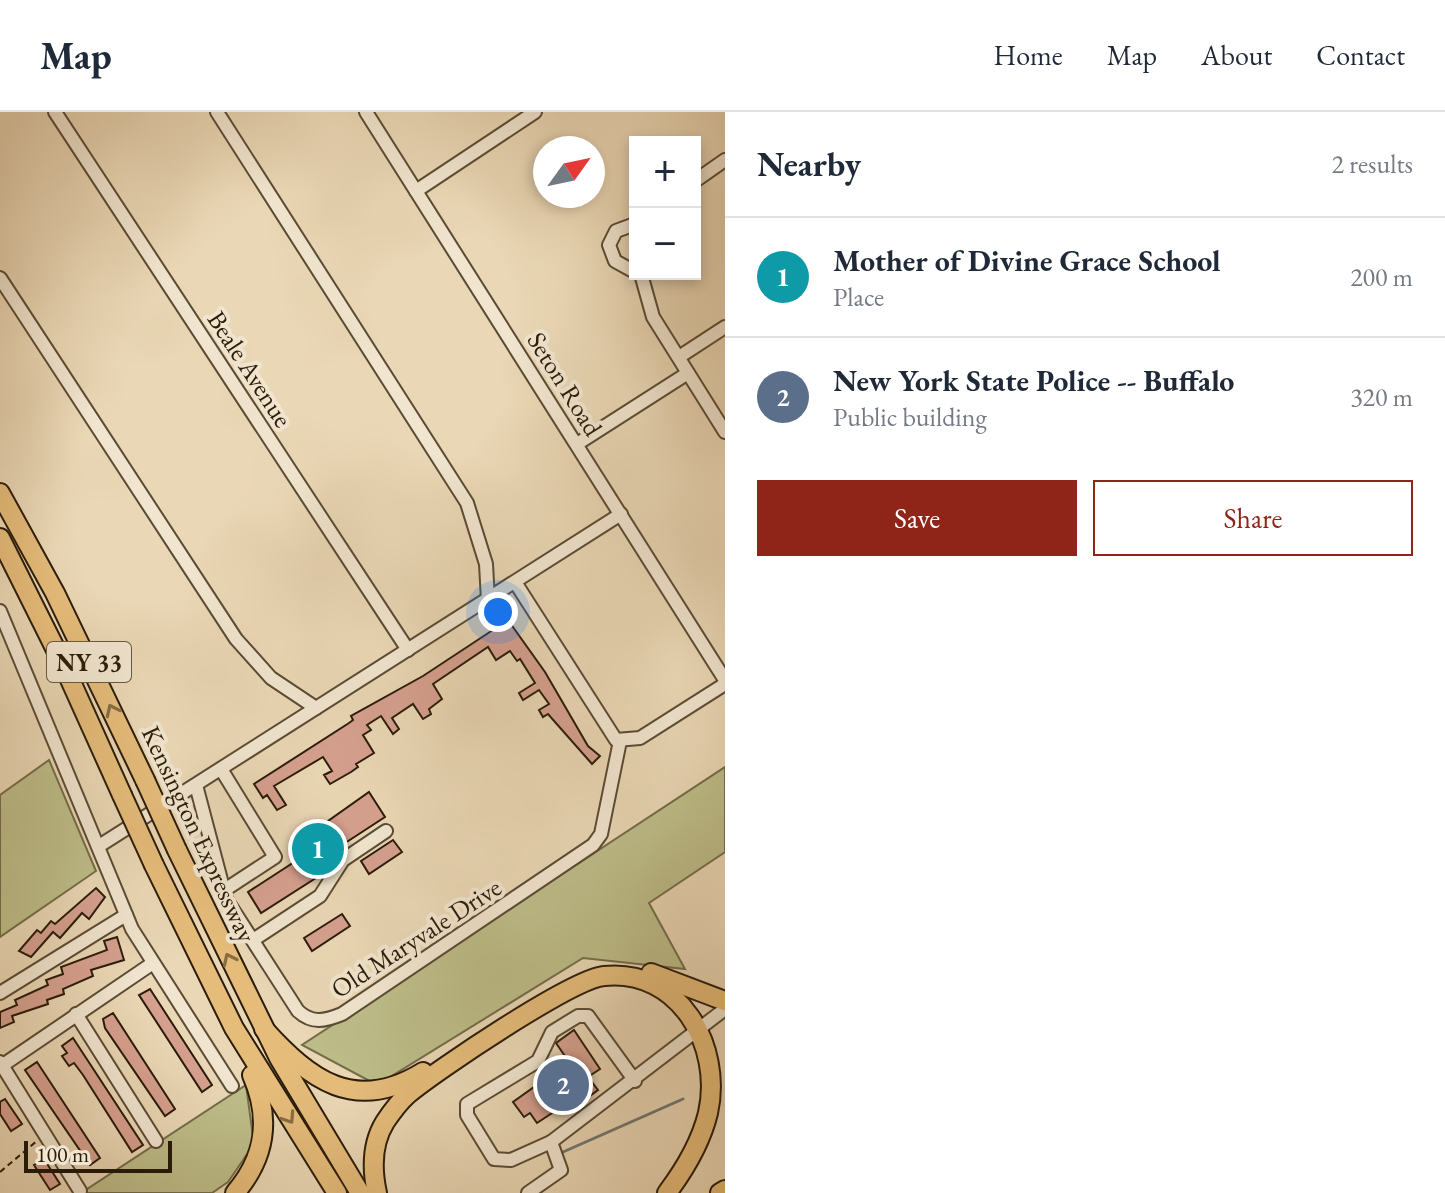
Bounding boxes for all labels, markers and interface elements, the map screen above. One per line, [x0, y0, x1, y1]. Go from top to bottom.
text: Map [40, 31, 112, 80]
text: Home [993, 37, 1063, 73]
text: Map [1107, 37, 1157, 73]
text: About [1201, 37, 1272, 73]
text: Contact [1316, 37, 1405, 73]
north arrow [533, 136, 605, 208]
map controls [629, 136, 701, 280]
button: + [629, 136, 701, 208]
text: Nearby [757, 142, 861, 186]
text: 2 results [1332, 147, 1413, 181]
button: − [629, 208, 701, 280]
text: Mother of Divine Grace School [833, 241, 1221, 280]
text: 1 [776, 260, 790, 294]
text: 200 m [1350, 260, 1413, 294]
text: Place [833, 280, 884, 314]
street label: Beale Avenue [200, 304, 300, 434]
street label: Seton Road [520, 326, 611, 443]
text: New York State Police -- Buffalo [833, 361, 1234, 400]
text: 2 [776, 380, 790, 414]
text: 320 m [1350, 380, 1413, 414]
text: Public building [833, 400, 987, 434]
button: Save [757, 480, 1077, 556]
button: Share [1093, 480, 1413, 556]
your location [478, 592, 518, 632]
road number: NY 33 [47, 642, 131, 682]
one-way arrow [106, 703, 122, 718]
street label: Kensington Expressway [134, 720, 264, 948]
pin: 1 [292, 819, 344, 879]
street label: Old Maryvale Drive [324, 870, 508, 1006]
one-way arrow [223, 953, 239, 968]
pin: 2 [537, 1055, 589, 1115]
one-way arrow [280, 1109, 295, 1124]
scale bar [24, 1137, 172, 1173]
text: 100 m [36, 1140, 89, 1169]

